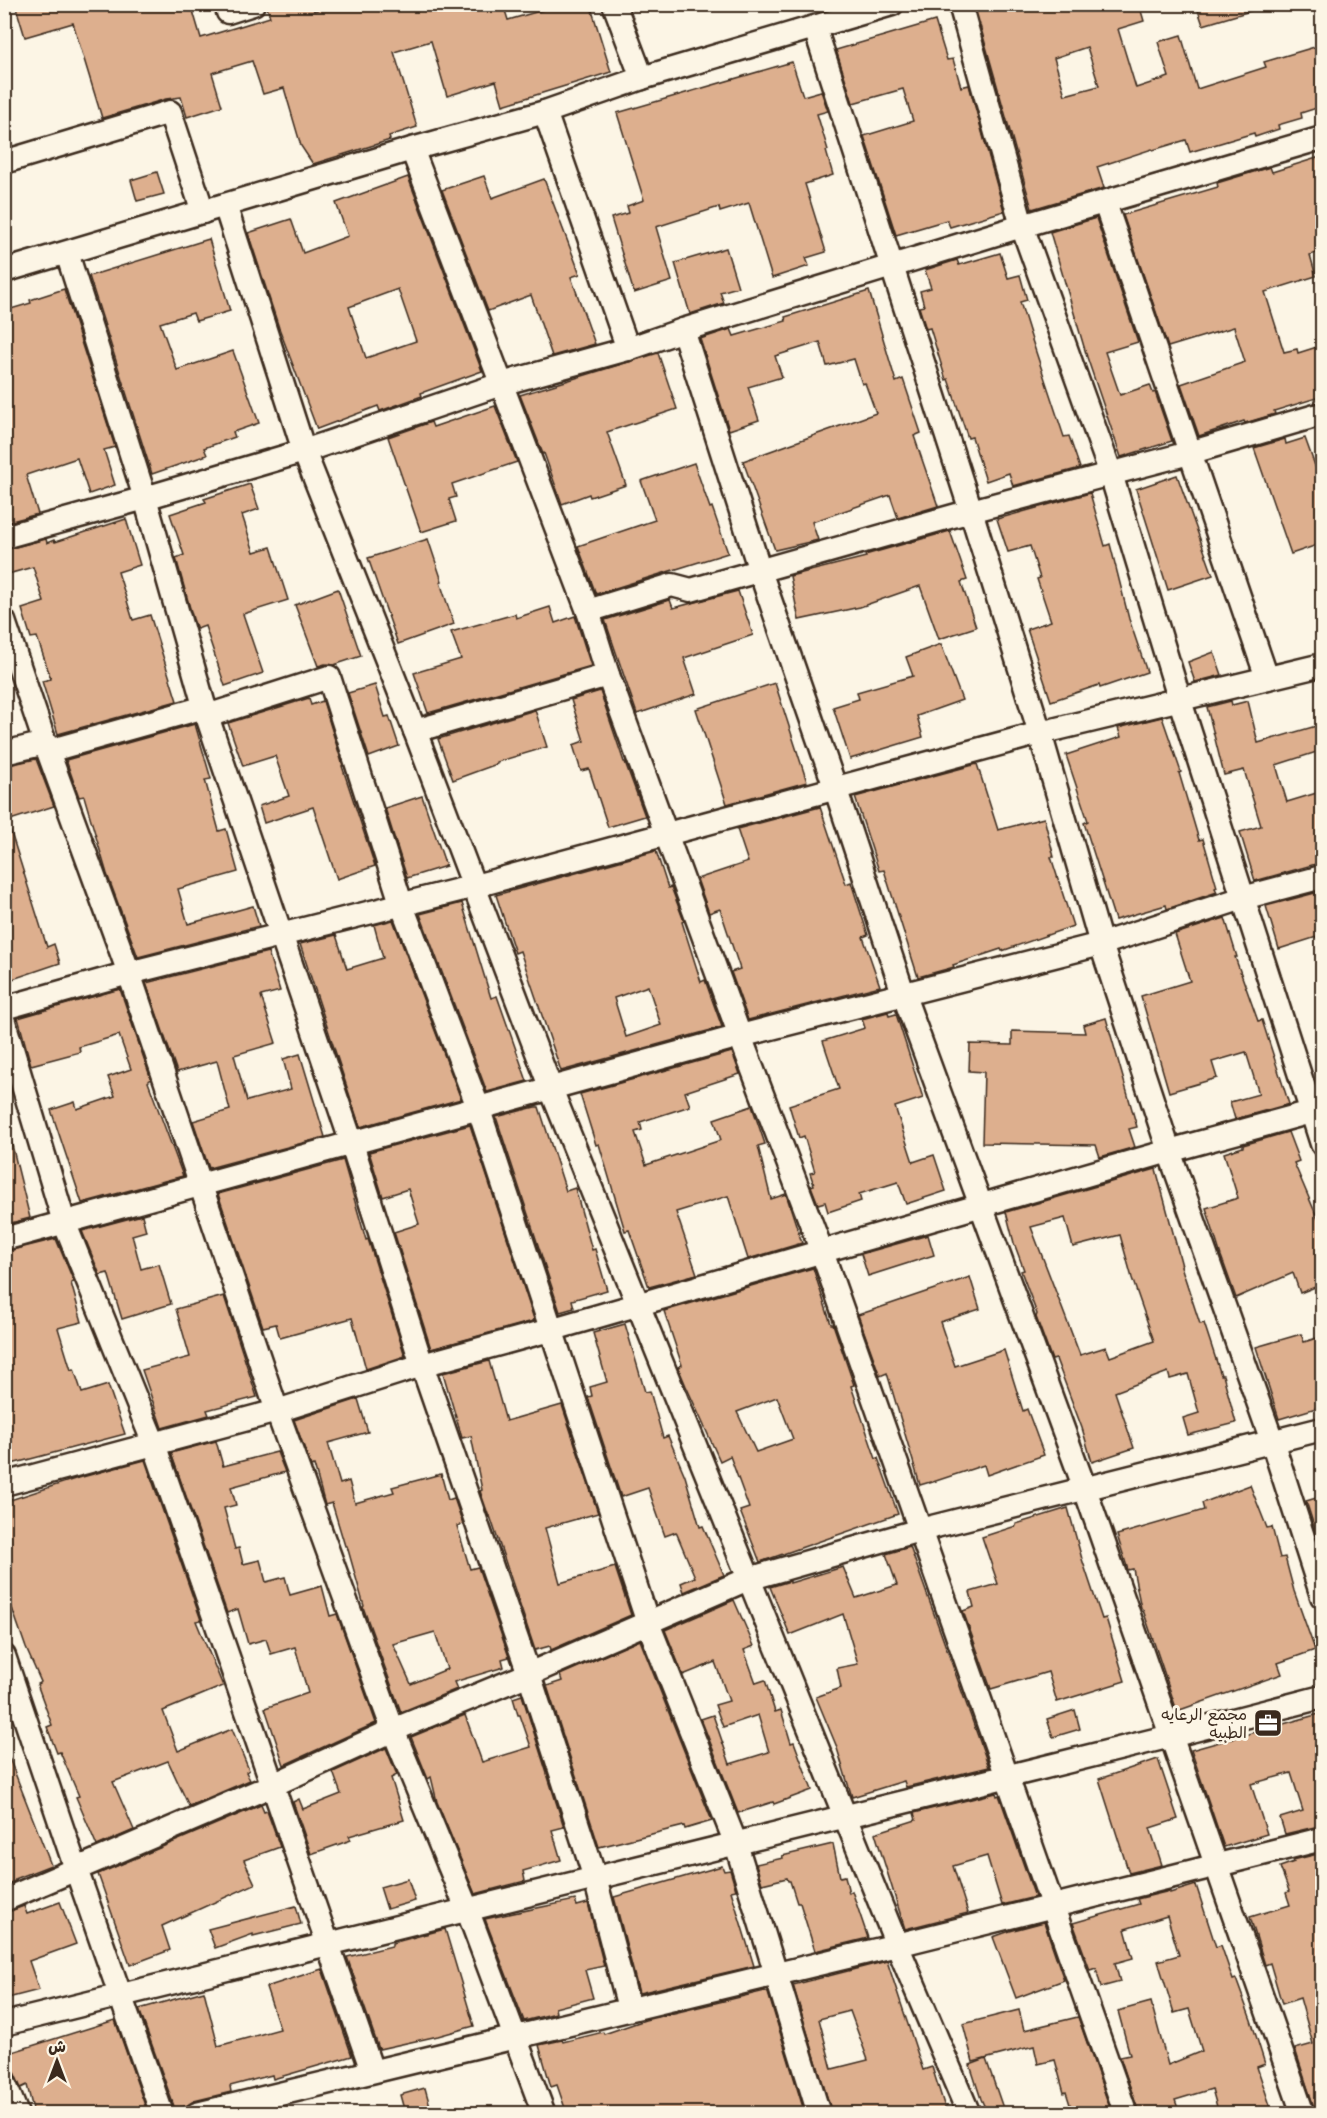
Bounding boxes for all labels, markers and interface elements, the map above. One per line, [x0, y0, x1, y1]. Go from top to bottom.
place label: مجمع الرعايه الطبيه [1161, 1703, 1247, 1742]
office icon: مجمع الرعايه الطبيه [1252, 1707, 1284, 1739]
north arrow [27, 2031, 87, 2091]
text: ش [48, 2035, 66, 2056]

